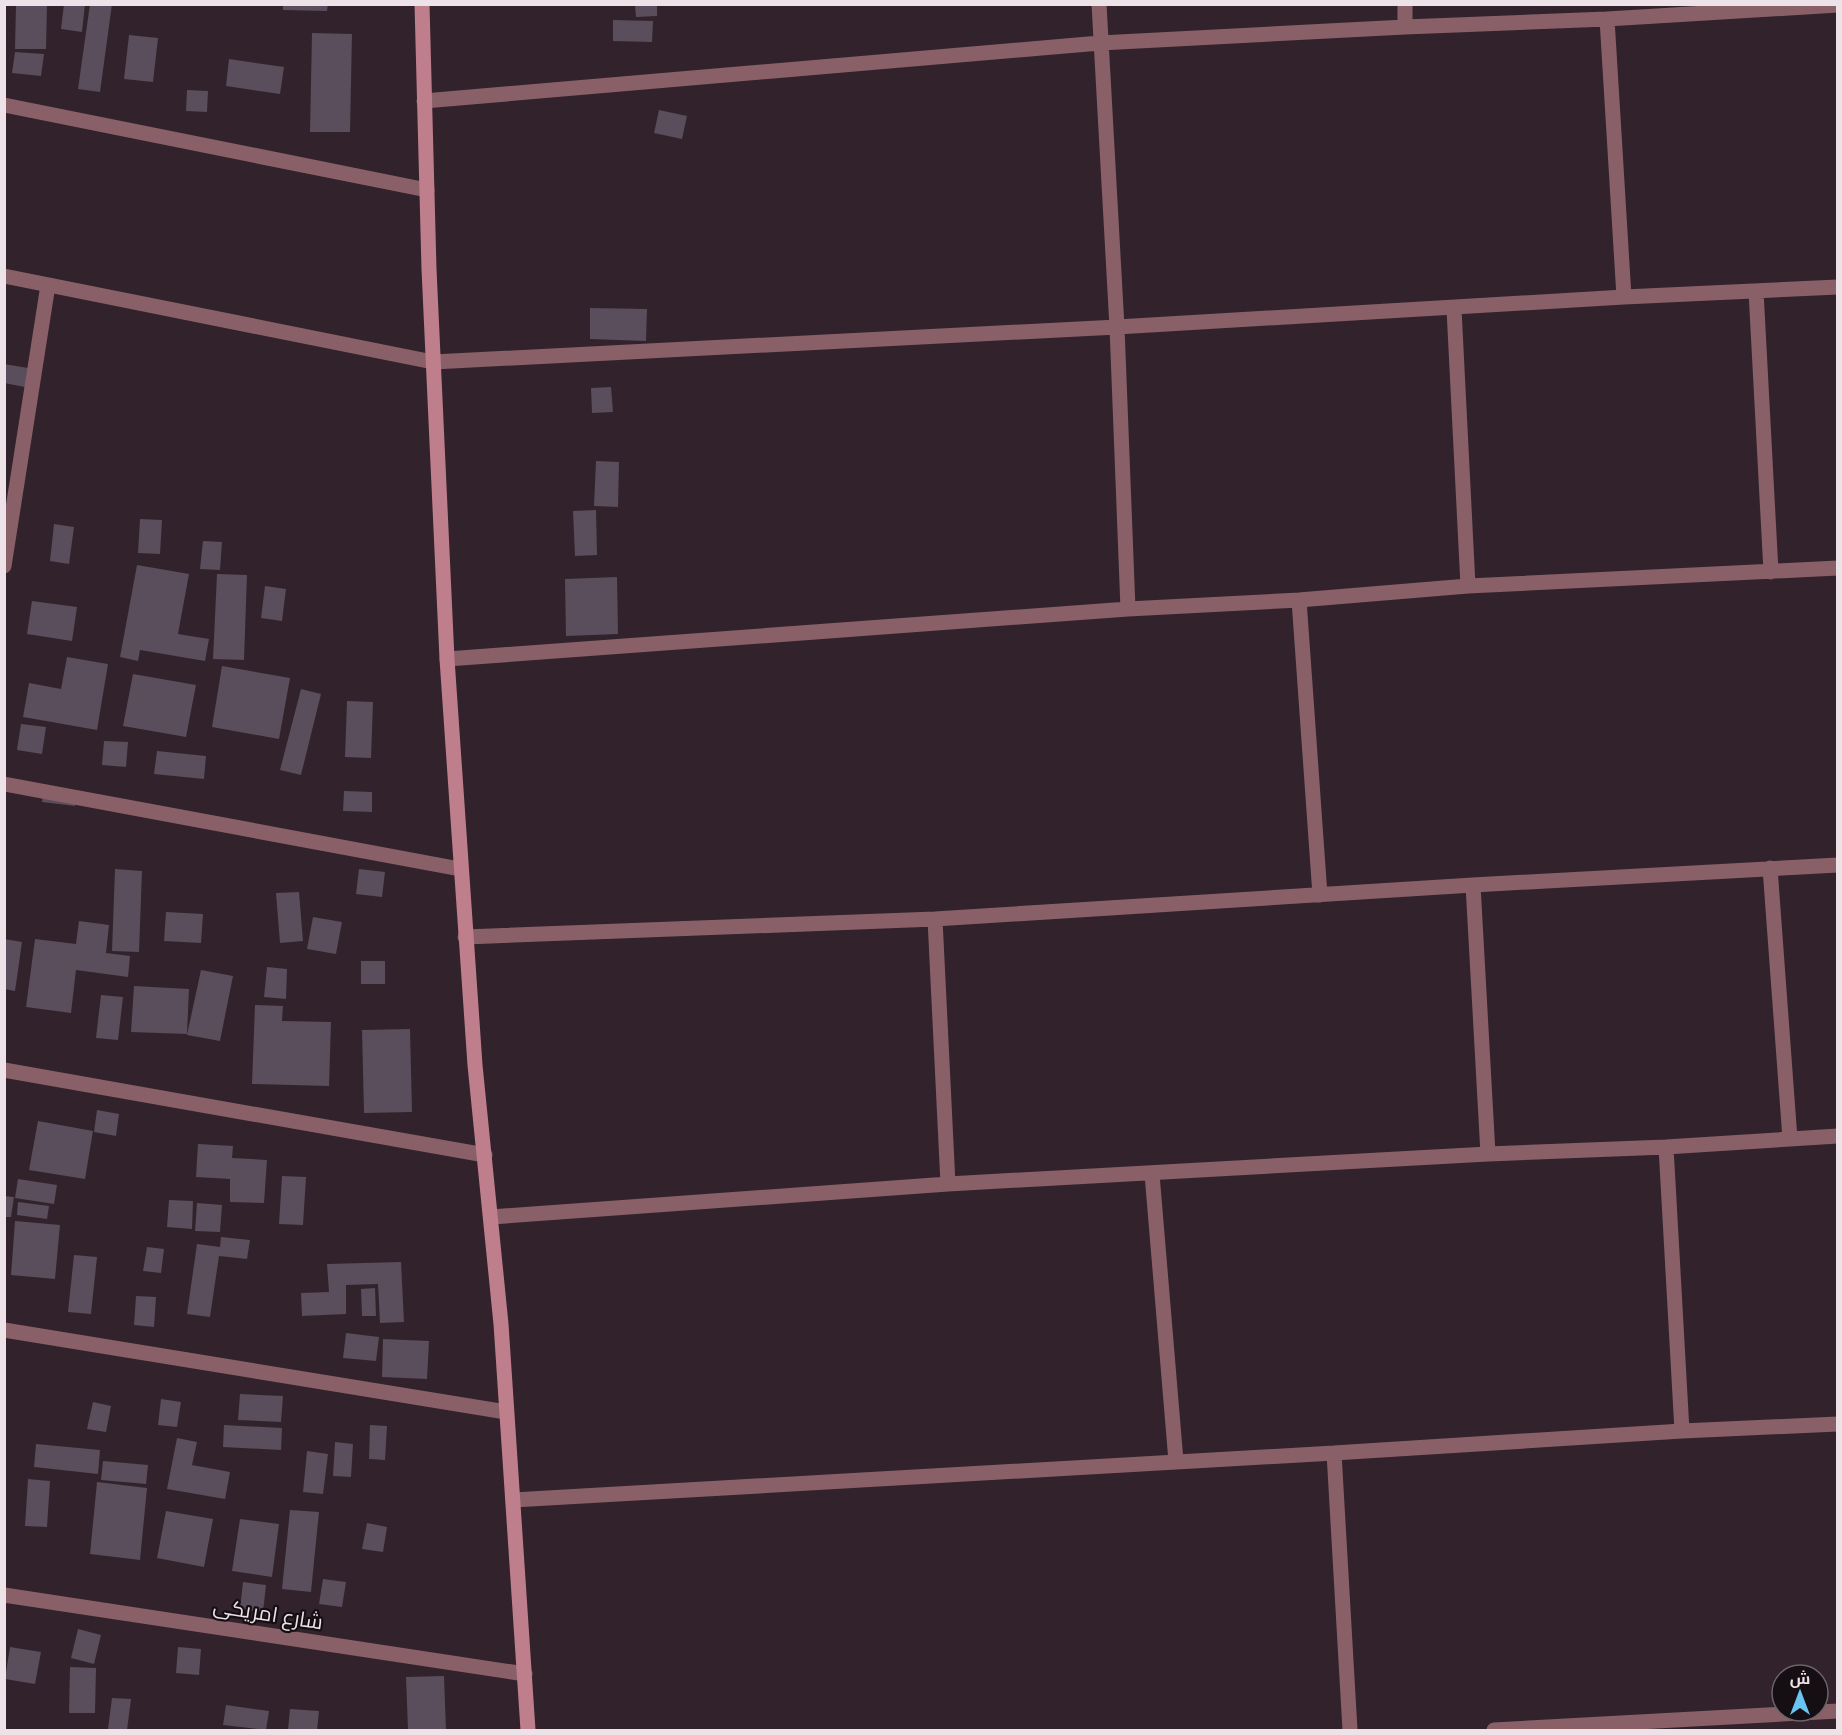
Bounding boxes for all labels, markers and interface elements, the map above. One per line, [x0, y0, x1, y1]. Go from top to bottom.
street label: شارع امريكى [211, 1593, 325, 1636]
north arrow [1770, 1663, 1830, 1723]
text: ش [1790, 1669, 1810, 1688]

